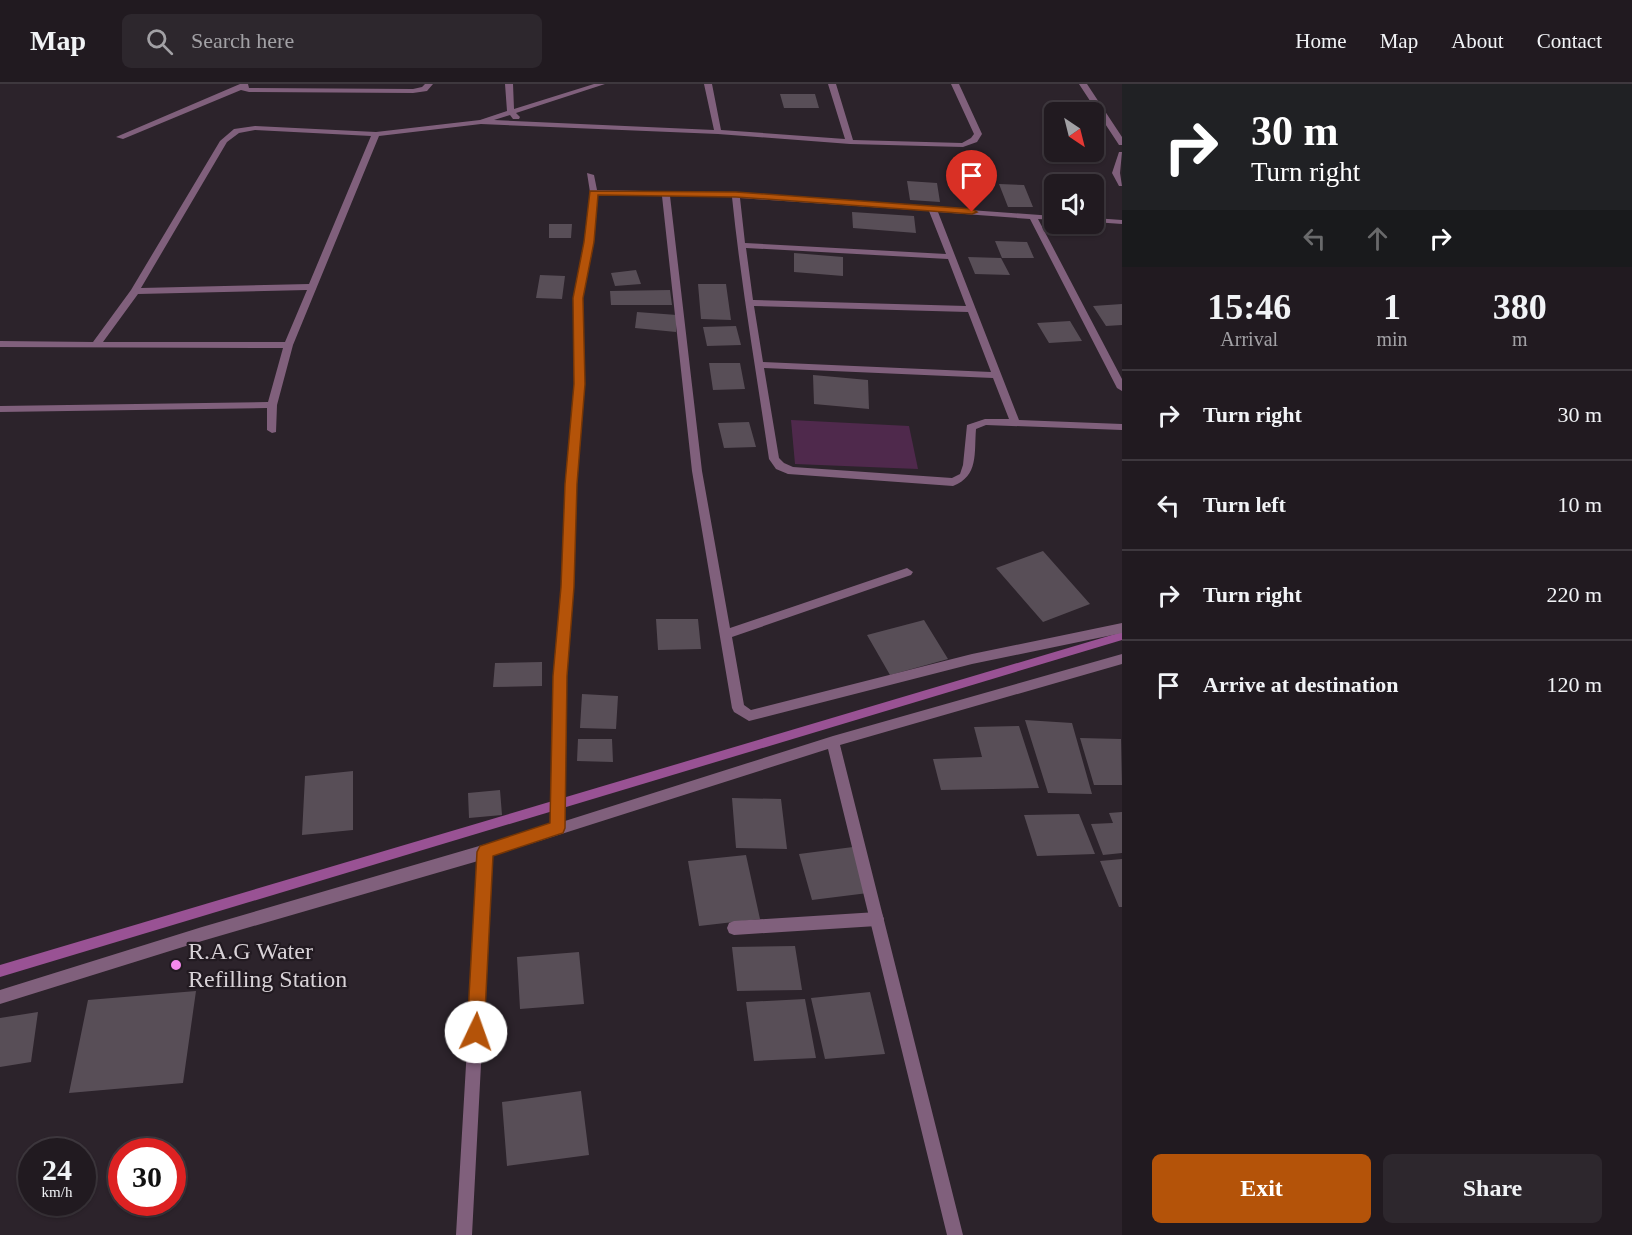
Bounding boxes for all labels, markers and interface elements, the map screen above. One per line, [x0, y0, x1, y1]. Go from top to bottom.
search box [122, 14, 542, 68]
text: Map [30, 25, 86, 56]
icon: search [143, 25, 176, 58]
text: Search here [191, 28, 294, 53]
text: Home [1295, 29, 1347, 53]
text: Map [1380, 29, 1418, 53]
text: About [1451, 29, 1504, 53]
text: Contact [1537, 29, 1602, 53]
north arrow [1044, 102, 1104, 162]
map controls [1044, 102, 1104, 234]
icon: right [1152, 108, 1230, 186]
text: 30 m [1251, 108, 1339, 154]
pin [946, 150, 997, 212]
text: Turn right [1251, 157, 1360, 187]
icon: arrive [955, 159, 988, 192]
button: sound [1044, 174, 1104, 234]
icon: left [1298, 222, 1331, 255]
icon: ahead [1361, 222, 1394, 255]
icon: right [1424, 222, 1457, 255]
text: 15:46 [1207, 287, 1291, 327]
text: 1 [1383, 287, 1401, 327]
text: 380 [1493, 287, 1547, 327]
text: Arrival [1220, 328, 1278, 350]
text: min [1376, 328, 1408, 350]
text: m [1512, 328, 1528, 350]
icon: right [1152, 399, 1185, 432]
text: Turn right [1203, 402, 1302, 427]
text: 30 m [1557, 402, 1602, 427]
icon: left [1152, 489, 1185, 522]
text: Turn left [1203, 492, 1286, 517]
text: 10 m [1557, 492, 1602, 517]
icon: right [1152, 579, 1185, 612]
text: Turn right [1203, 582, 1302, 607]
text: 220 m [1546, 582, 1602, 607]
icon: arrive [1152, 669, 1185, 702]
text: Arrive at destination [1203, 672, 1399, 697]
text: 120 m [1546, 672, 1602, 697]
place label: R.A.G Water Refilling Station [188, 938, 347, 992]
marker: R.A.G Water Refilling Station [169, 958, 183, 972]
position arrow [444, 1000, 508, 1064]
speed limit sign: 30 [108, 1138, 186, 1216]
text: 24 [42, 1153, 72, 1186]
button: Exit [1152, 1154, 1371, 1223]
button: Share [1383, 1154, 1602, 1223]
text: km/h [42, 1184, 72, 1200]

